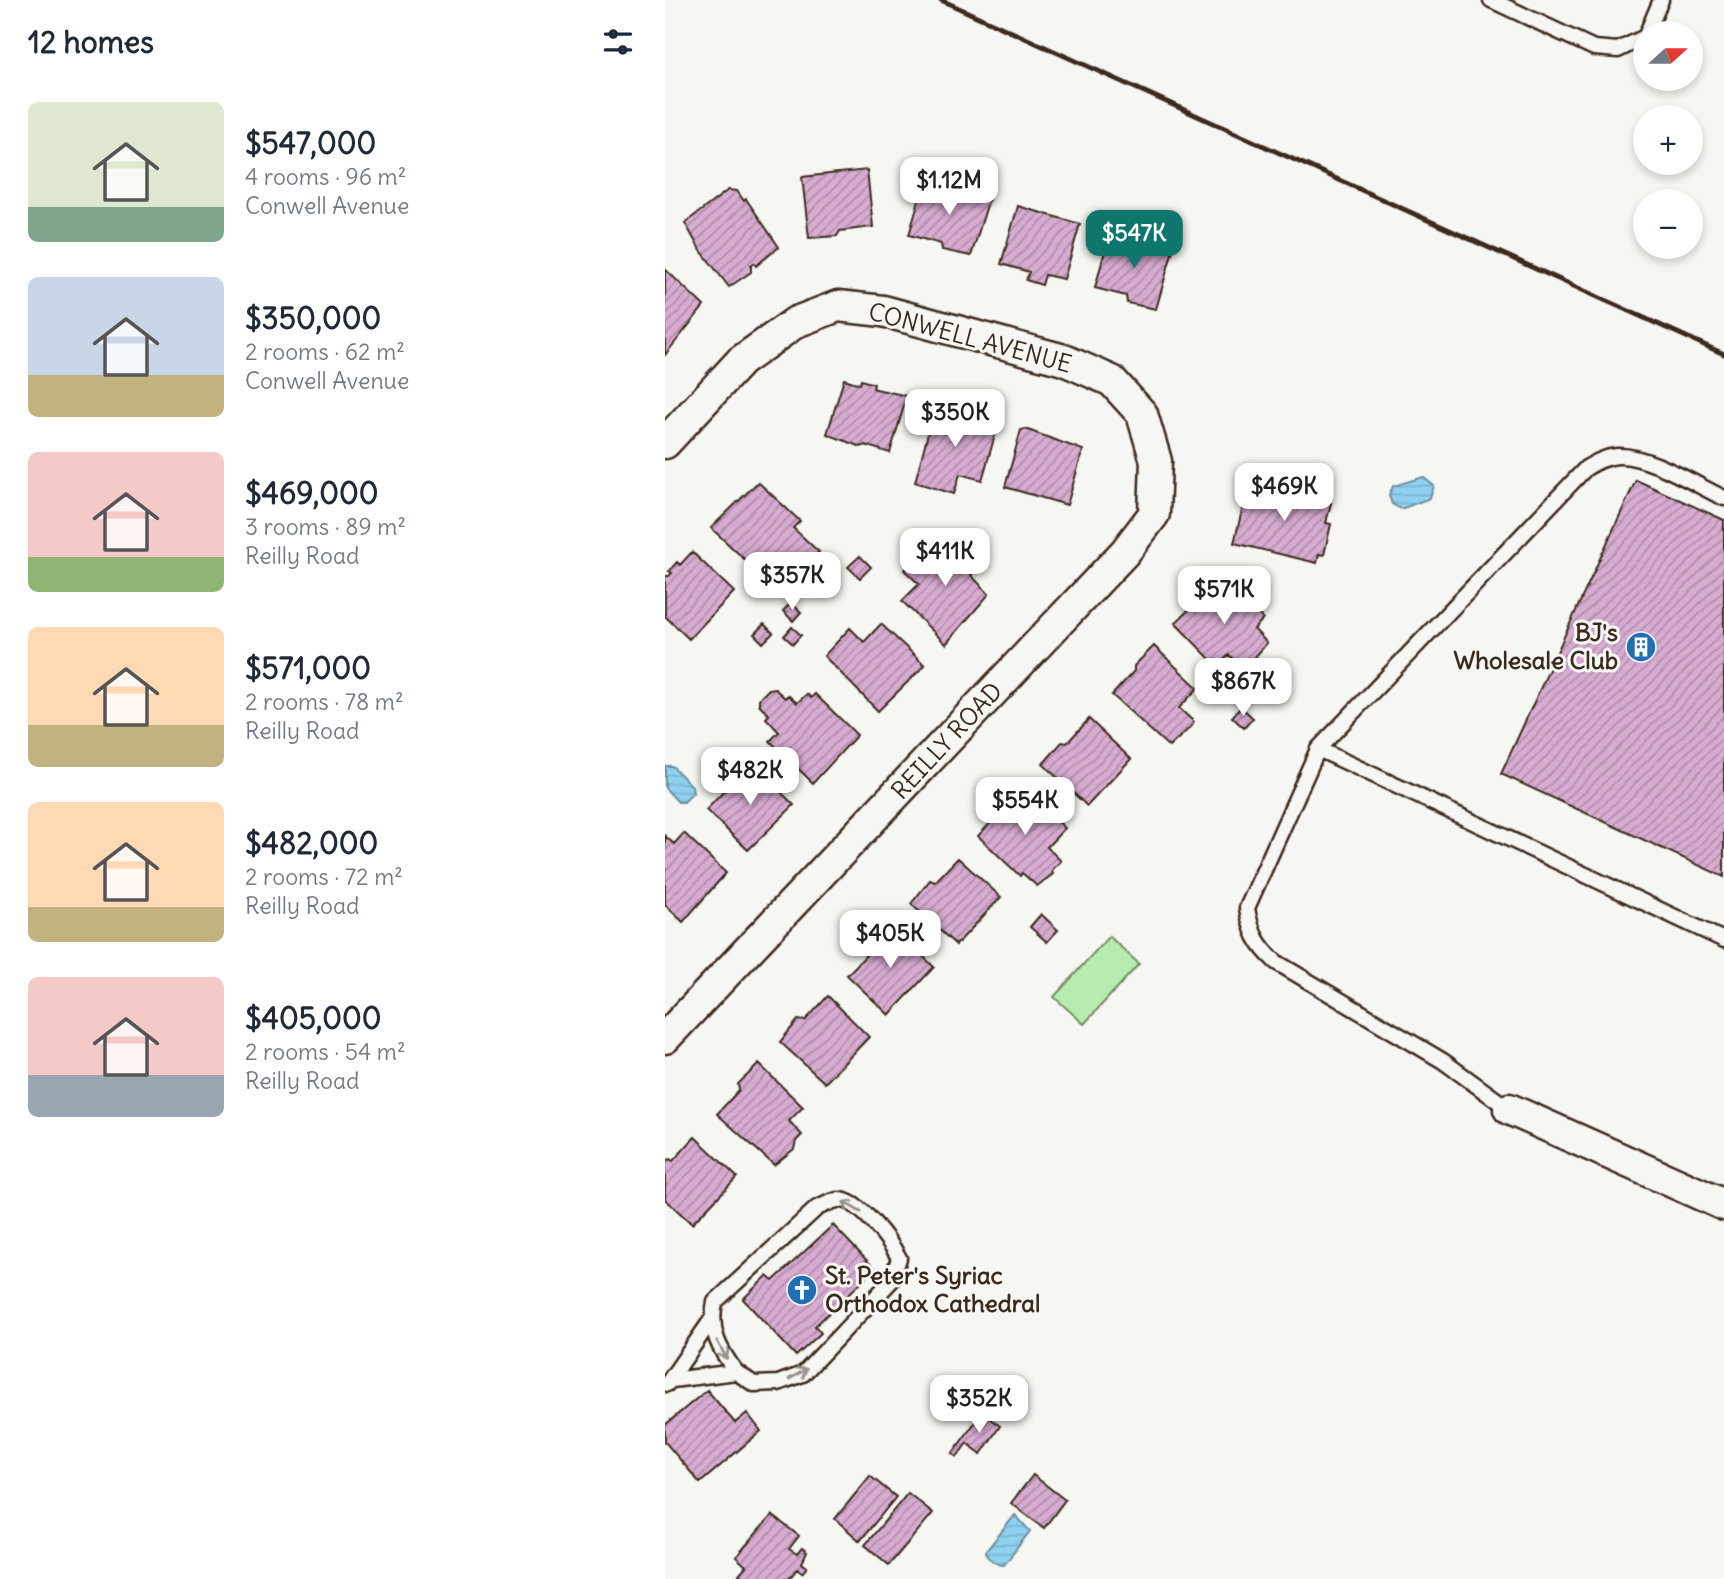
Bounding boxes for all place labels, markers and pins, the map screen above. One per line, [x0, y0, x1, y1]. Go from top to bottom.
pin: $1.12M [892, 158, 1006, 217]
pin: $547K [1085, 210, 1183, 270]
pin: $350K [906, 390, 1004, 449]
pin: $469K [1235, 463, 1333, 523]
pin: $411K [896, 528, 994, 588]
pin: $357K [743, 552, 841, 612]
pin: $571K [1175, 566, 1273, 626]
place label: BJ's Wholesale Club [1453, 617, 1618, 675]
building icon: BJ's Wholesale Club [1624, 630, 1658, 664]
pin: $867K [1194, 658, 1292, 718]
pin: $482K [701, 748, 799, 807]
pin: $554K [976, 778, 1074, 837]
pin: $405K [841, 911, 939, 970]
place label: St. Peter's Syriac Orthodox Cathedral [825, 1260, 1040, 1318]
church icon: St. Peter's Syriac Orthodox Cathedral [785, 1273, 819, 1307]
pin: $352K [930, 1376, 1028, 1435]

